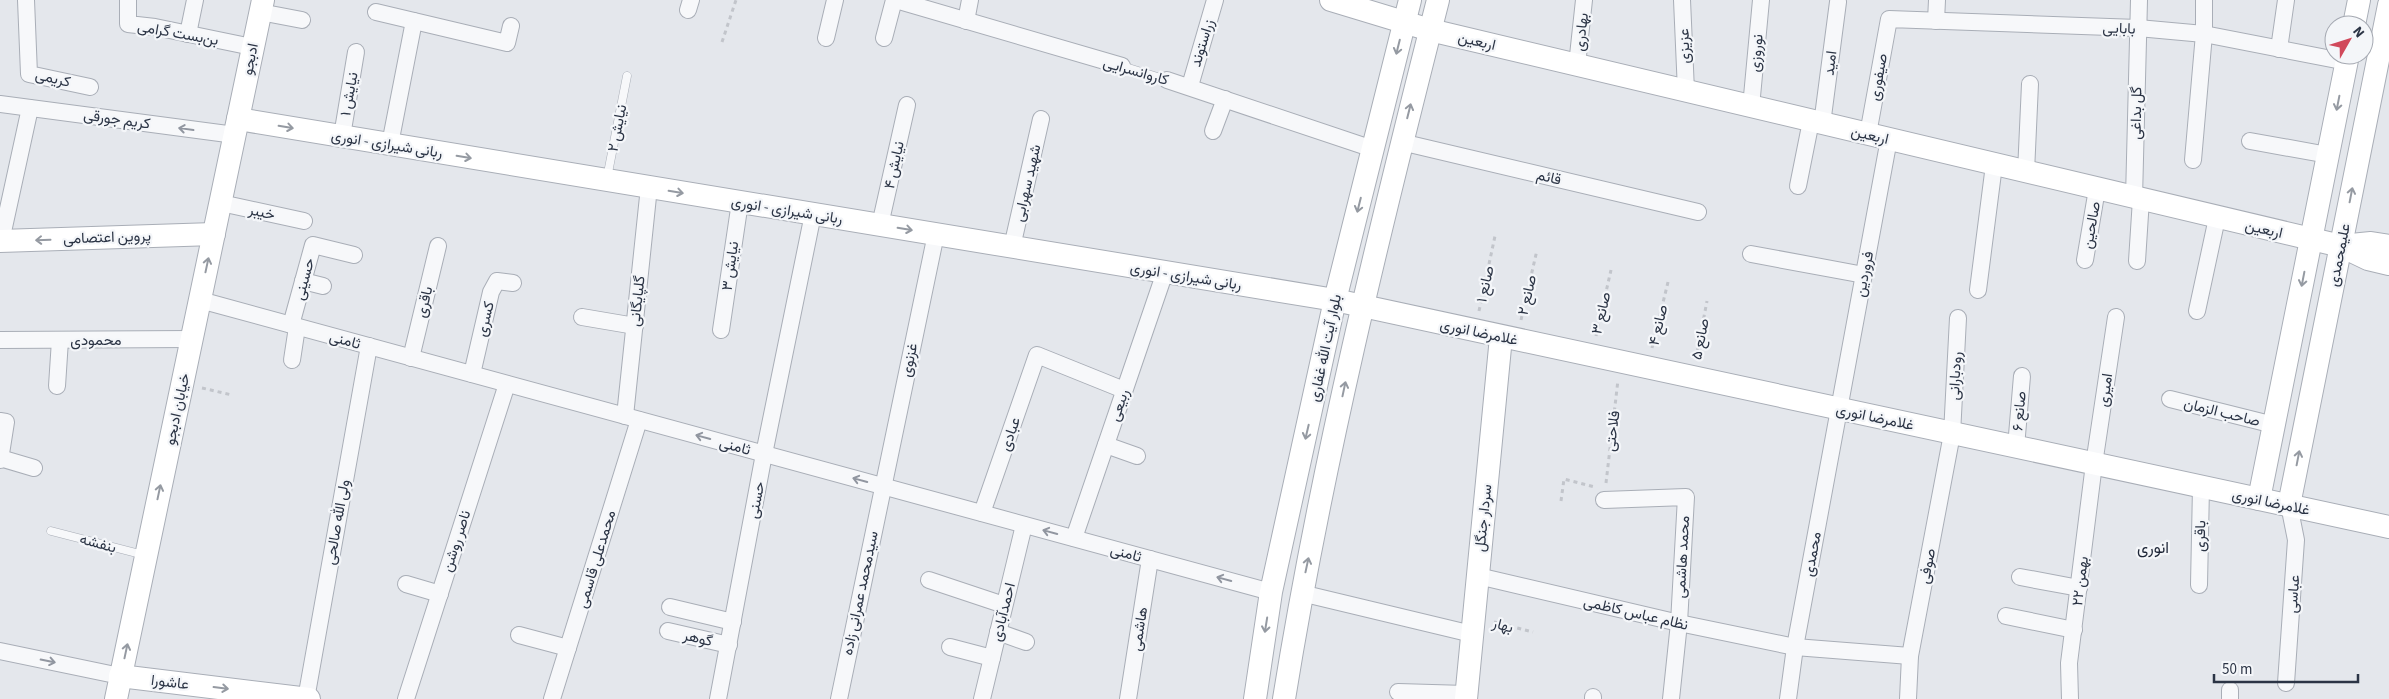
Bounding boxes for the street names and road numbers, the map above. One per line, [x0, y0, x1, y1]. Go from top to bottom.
street label: بهادری [1569, 12, 1594, 52]
street label: بن‌بست گرامی [136, 16, 220, 51]
street label: زراستوند [1185, 17, 1220, 69]
street label: بابایی [2102, 17, 2136, 40]
street label: اربعین [1456, 27, 1498, 56]
street label: عزیزی [1673, 28, 1696, 64]
street label: نوروزی [1744, 33, 1769, 73]
street label: ادبجو [237, 41, 264, 77]
street label: امید [1819, 49, 1842, 77]
street label: کاروانسرایی [1101, 52, 1171, 91]
street label: صیفوری [1864, 52, 1893, 102]
street label: کریمی [33, 64, 73, 93]
street label: نیایش ۱ [335, 70, 364, 118]
street label: گل بداغی [2126, 86, 2147, 140]
street label: نیایش ۲ [603, 103, 632, 154]
street label: کریم جورقی [82, 104, 152, 135]
street label: اربعین [1849, 121, 1891, 150]
street label: ربانی شیرازی - انوری [330, 125, 444, 164]
street label: نیایش ۴ [879, 139, 910, 191]
street label: شهید سهرابی [1008, 142, 1047, 224]
street label: قائم [1534, 164, 1564, 191]
street label: ربانی شیرازی - انوری [730, 191, 844, 230]
street label: خیبر [246, 199, 277, 226]
street label: صالحین [2077, 200, 2106, 250]
street label: اربعین [2243, 215, 2285, 244]
street label: علیمحمدی [2323, 221, 2356, 289]
street label: پروین اعتصامی [63, 225, 151, 250]
street label: نیایش ۳ [717, 240, 744, 292]
street label: فروردین [1850, 249, 1879, 299]
street label: حسینی [289, 256, 320, 303]
street label: ربانی شیرازی - انوری [1129, 257, 1243, 296]
street label: صانع ۱ [1471, 264, 1500, 304]
street label: صانع ۲ [1513, 273, 1542, 317]
street label: گلپایگانی [624, 274, 651, 328]
street label: باقری [411, 284, 438, 320]
street label: صانع ۳ [1586, 290, 1617, 336]
street label: بلوار آیت الله غفاری [1304, 292, 1347, 404]
street label: کسری [471, 299, 500, 339]
street label: صانع ۴ [1644, 303, 1673, 348]
street label: غلامرضا انوری [1438, 314, 1520, 351]
street label: صانع ۵ [1686, 317, 1715, 362]
street label: ثامنی [327, 326, 363, 355]
street label: محمودی [70, 330, 122, 351]
street label: غزنوی [896, 341, 923, 379]
street label: رودبارانی [1944, 351, 1967, 401]
street label: خیابان ادبجو [160, 371, 195, 447]
street label: امیری [2093, 372, 2118, 408]
street label: ربیعی [1104, 386, 1135, 424]
street label: صانع ۶ [2007, 390, 2032, 432]
street label: صاحب الزمان [2182, 393, 2262, 432]
street label: غلامرضا انوری [1834, 399, 1916, 436]
street label: فلاحتی [1600, 409, 1625, 453]
street label: عبادی [995, 414, 1026, 454]
street label: ثامنی [717, 432, 753, 461]
street label: ولی الله صالحی [320, 478, 355, 566]
street label: حسنی [743, 480, 770, 521]
street label: سردار جنگل [1469, 483, 1498, 553]
street label: غلامرضا انوری [2230, 484, 2312, 521]
street label: ناصر روشن [437, 508, 476, 575]
street label: محمدعلی قاسمی [572, 508, 621, 611]
street label: محمد هاشمی [1670, 515, 1695, 599]
street label: باقری [2190, 520, 2211, 552]
street label: بنفشه [77, 529, 119, 558]
street label: سیدمحمد عمرانی زاده [837, 529, 884, 657]
street label: محمدی [1798, 530, 1827, 578]
street label: ثامنی [1108, 539, 1144, 568]
street label: صوفی [1914, 547, 1941, 586]
street label: ۲۲ بهمن [2067, 555, 2094, 607]
street label: عباسی [2282, 574, 2305, 614]
street label: احمدآبادی [986, 581, 1021, 644]
street label: نظام عباس کاظمی [1581, 591, 1690, 636]
street label: هاشمی [1126, 605, 1153, 653]
street label: بهار [1489, 612, 1516, 638]
street label: گوهر [680, 625, 715, 652]
street label: عاشورا [150, 670, 190, 695]

